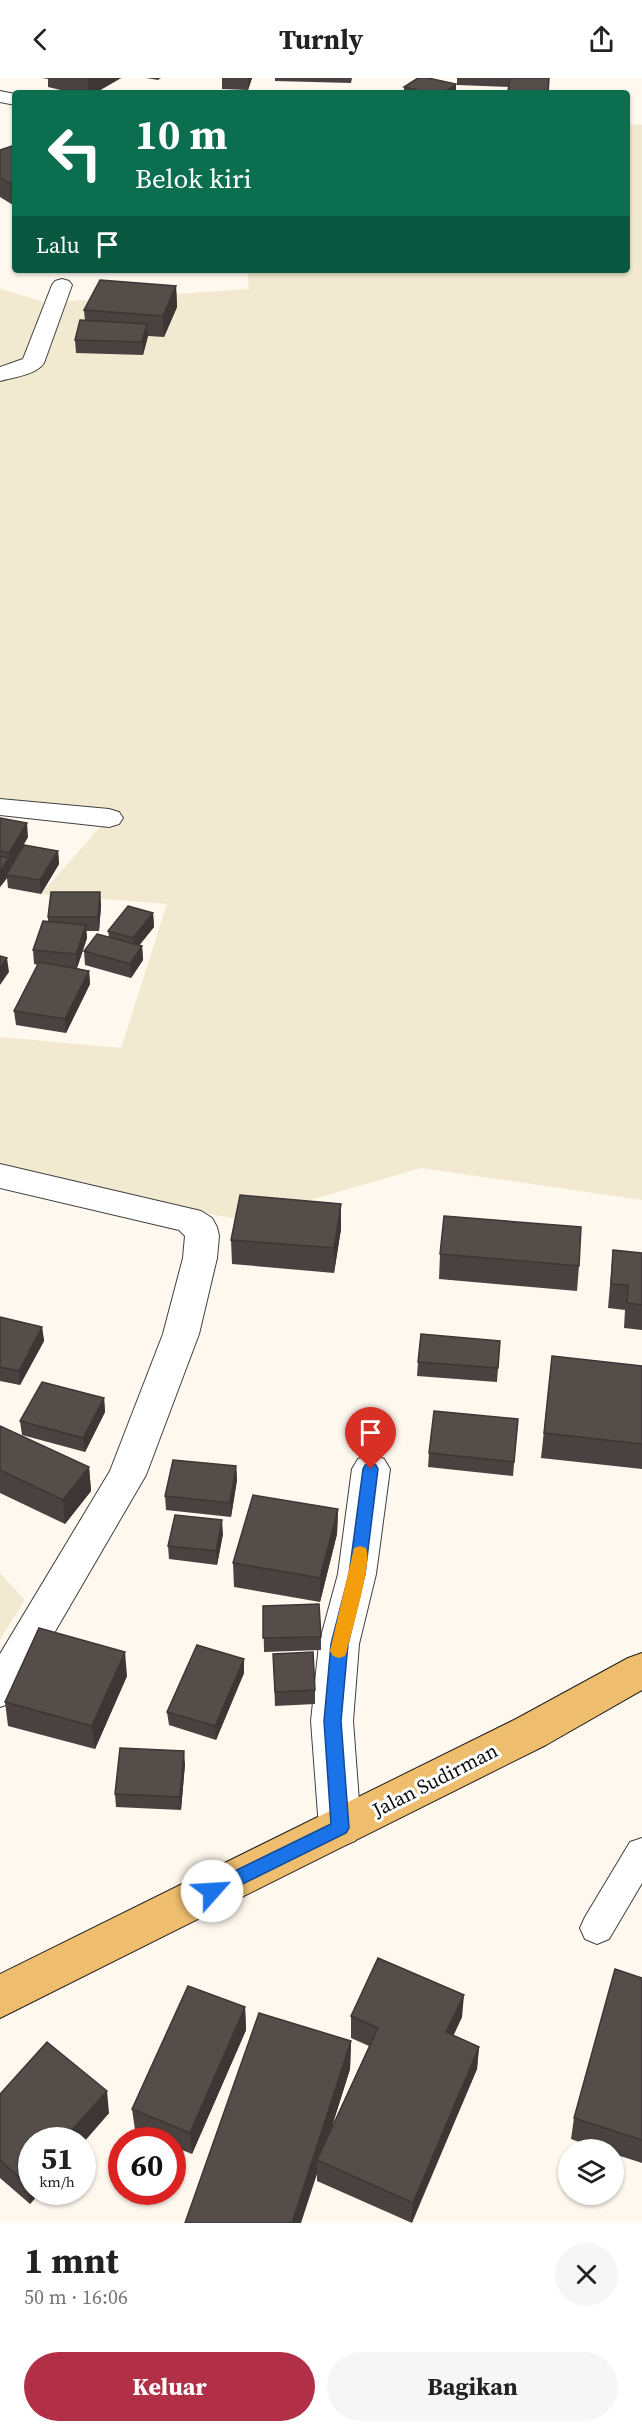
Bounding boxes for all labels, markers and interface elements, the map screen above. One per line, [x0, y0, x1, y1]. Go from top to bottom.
text: Turnly [279, 21, 363, 58]
icon: back [24, 23, 57, 56]
icon: share [585, 23, 618, 56]
text: 10 m [135, 105, 228, 163]
icon: left [36, 114, 114, 192]
text: Belok kiri [135, 160, 251, 197]
icon: arrive [91, 228, 124, 261]
text: Lalu [36, 230, 79, 260]
pin [345, 1407, 396, 1469]
icon: arrive [354, 1416, 387, 1449]
street label: Jalan Sudirman [367, 1736, 503, 1824]
position arrow [180, 1859, 244, 1923]
speed limit sign: 60 [108, 2127, 186, 2205]
text: 51 [41, 2138, 73, 2179]
map controls [558, 2139, 624, 2205]
button: layers [558, 2139, 624, 2205]
text: km/h [39, 2171, 75, 2192]
text: 1 mnt [24, 2236, 119, 2285]
button: close [555, 2243, 618, 2306]
text: 50 m · 16:06 [24, 2283, 128, 2311]
button: Keluar [24, 2352, 315, 2421]
button: Bagikan [327, 2352, 618, 2421]

